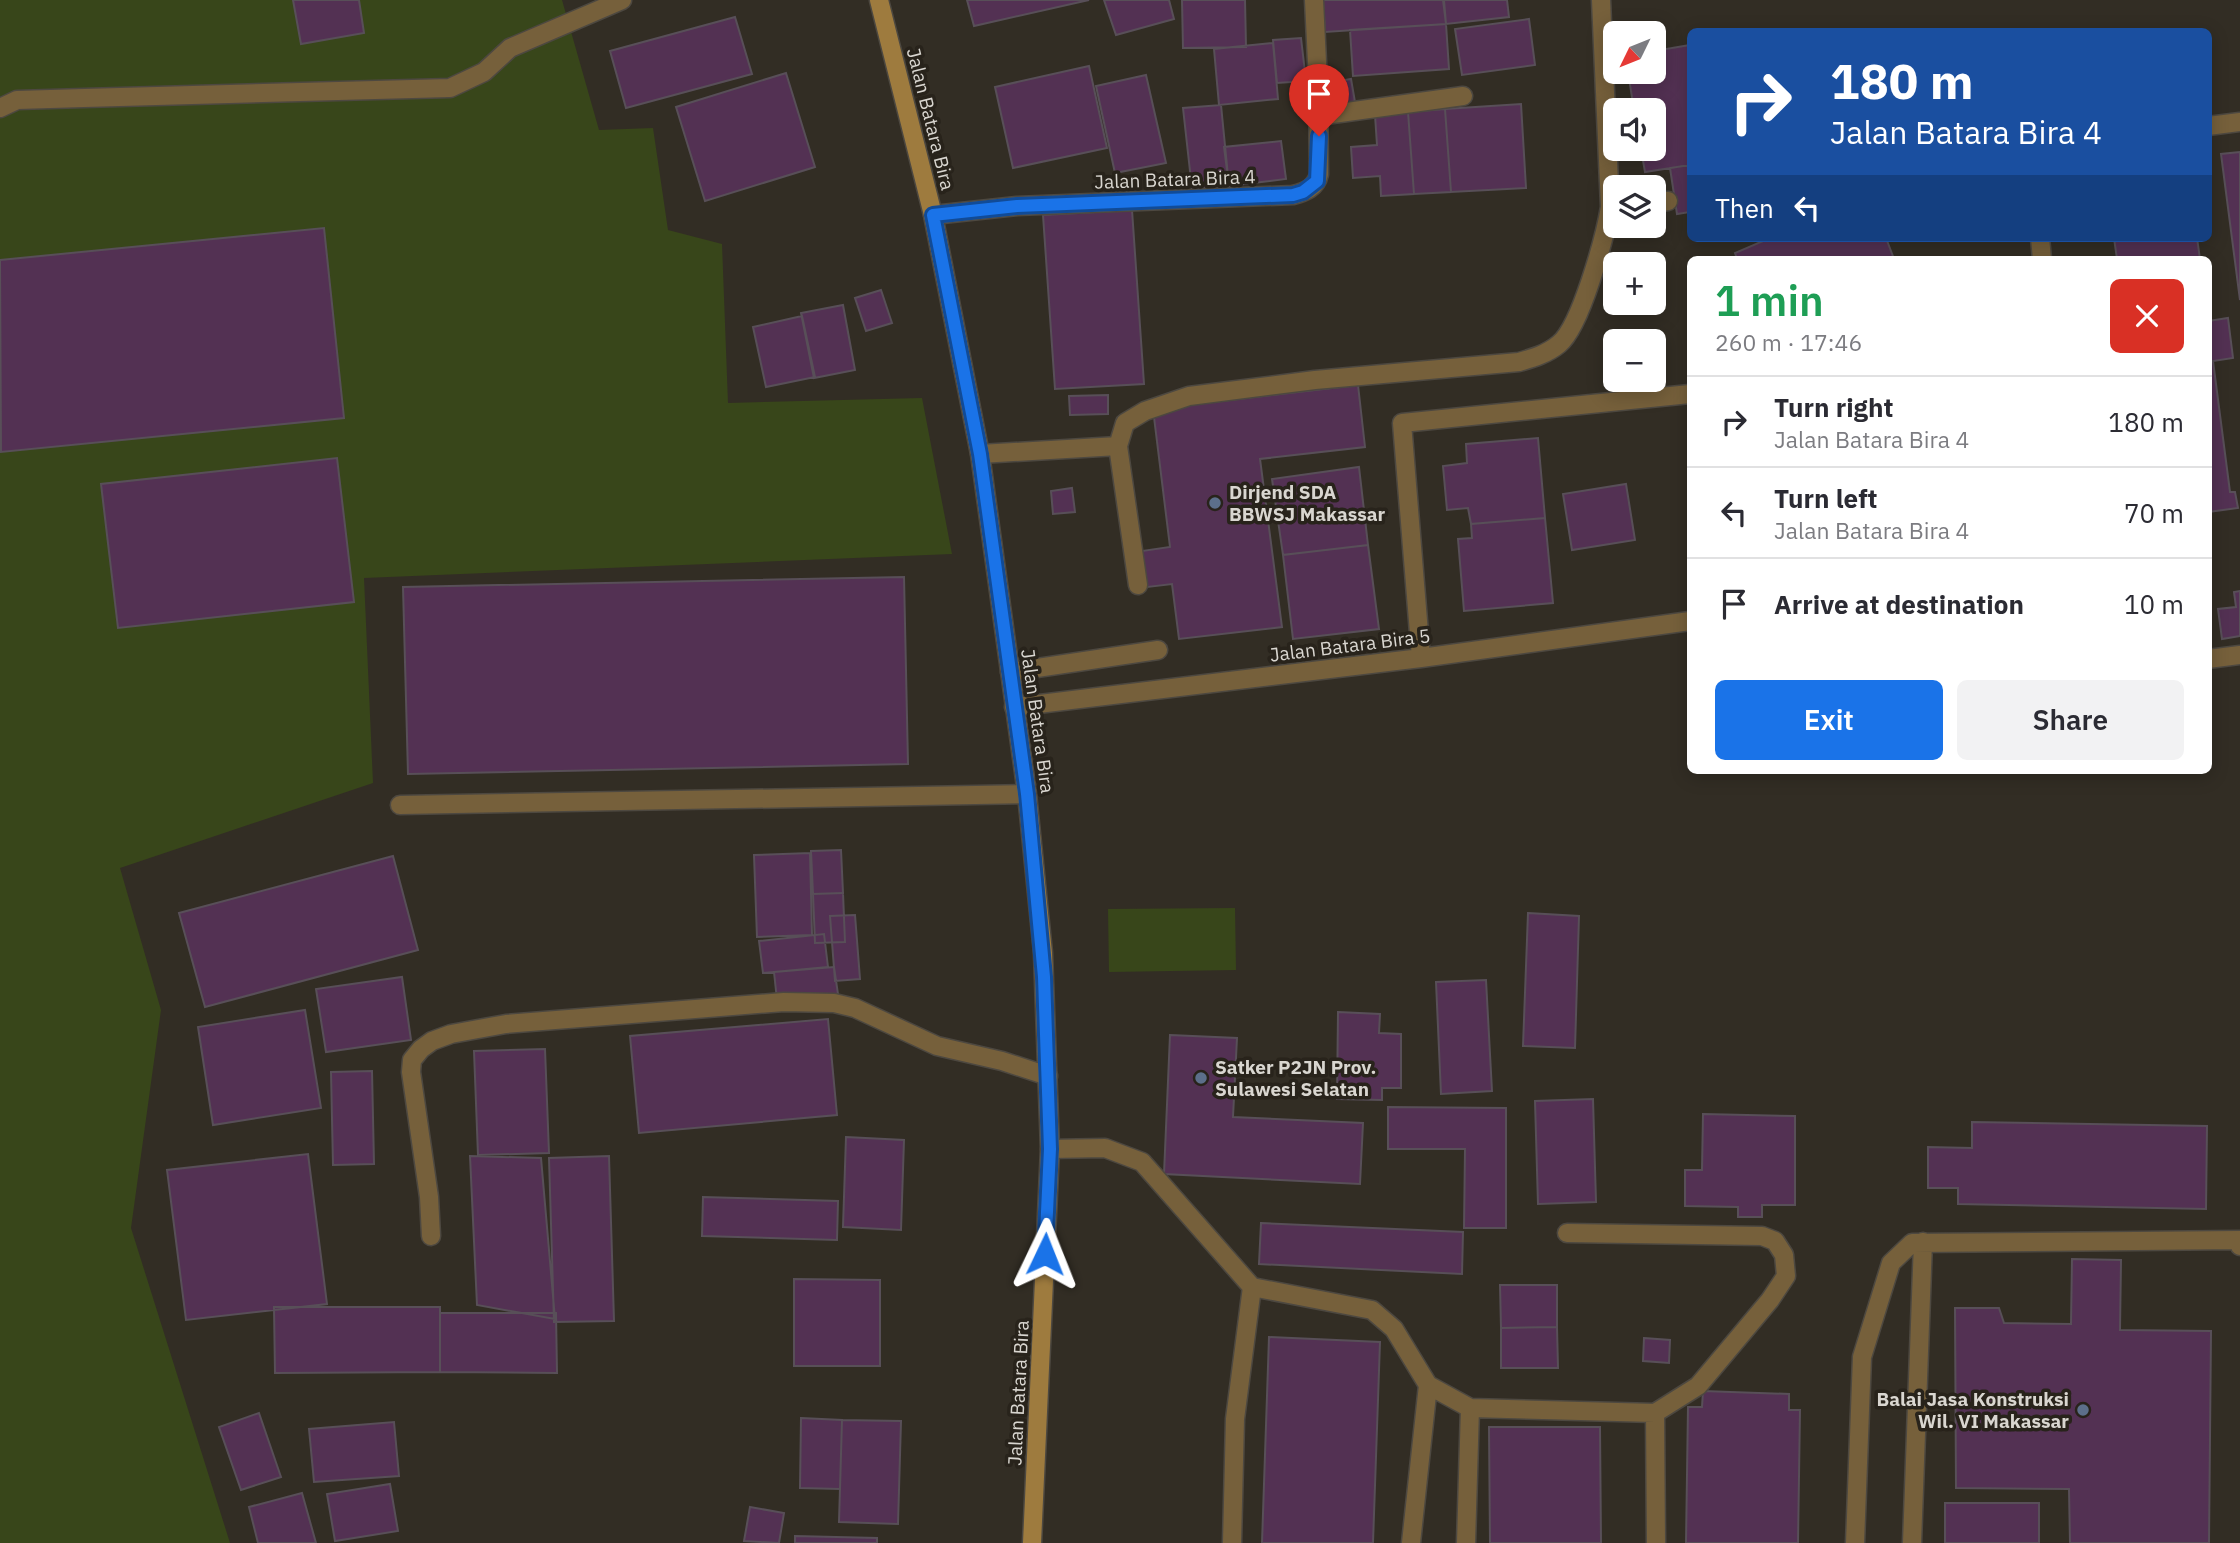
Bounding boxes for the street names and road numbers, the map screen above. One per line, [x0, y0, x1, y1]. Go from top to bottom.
street label: Jalan Batara Bira [902, 45, 960, 193]
street label: Jalan Batara Bira 4 [1094, 164, 1256, 194]
street label: Jalan Batara Bira 5 [1268, 623, 1432, 667]
street label: Jalan Batara Bira [1016, 647, 1060, 795]
street label: Jalan Batara Bira [1002, 1320, 1034, 1466]

